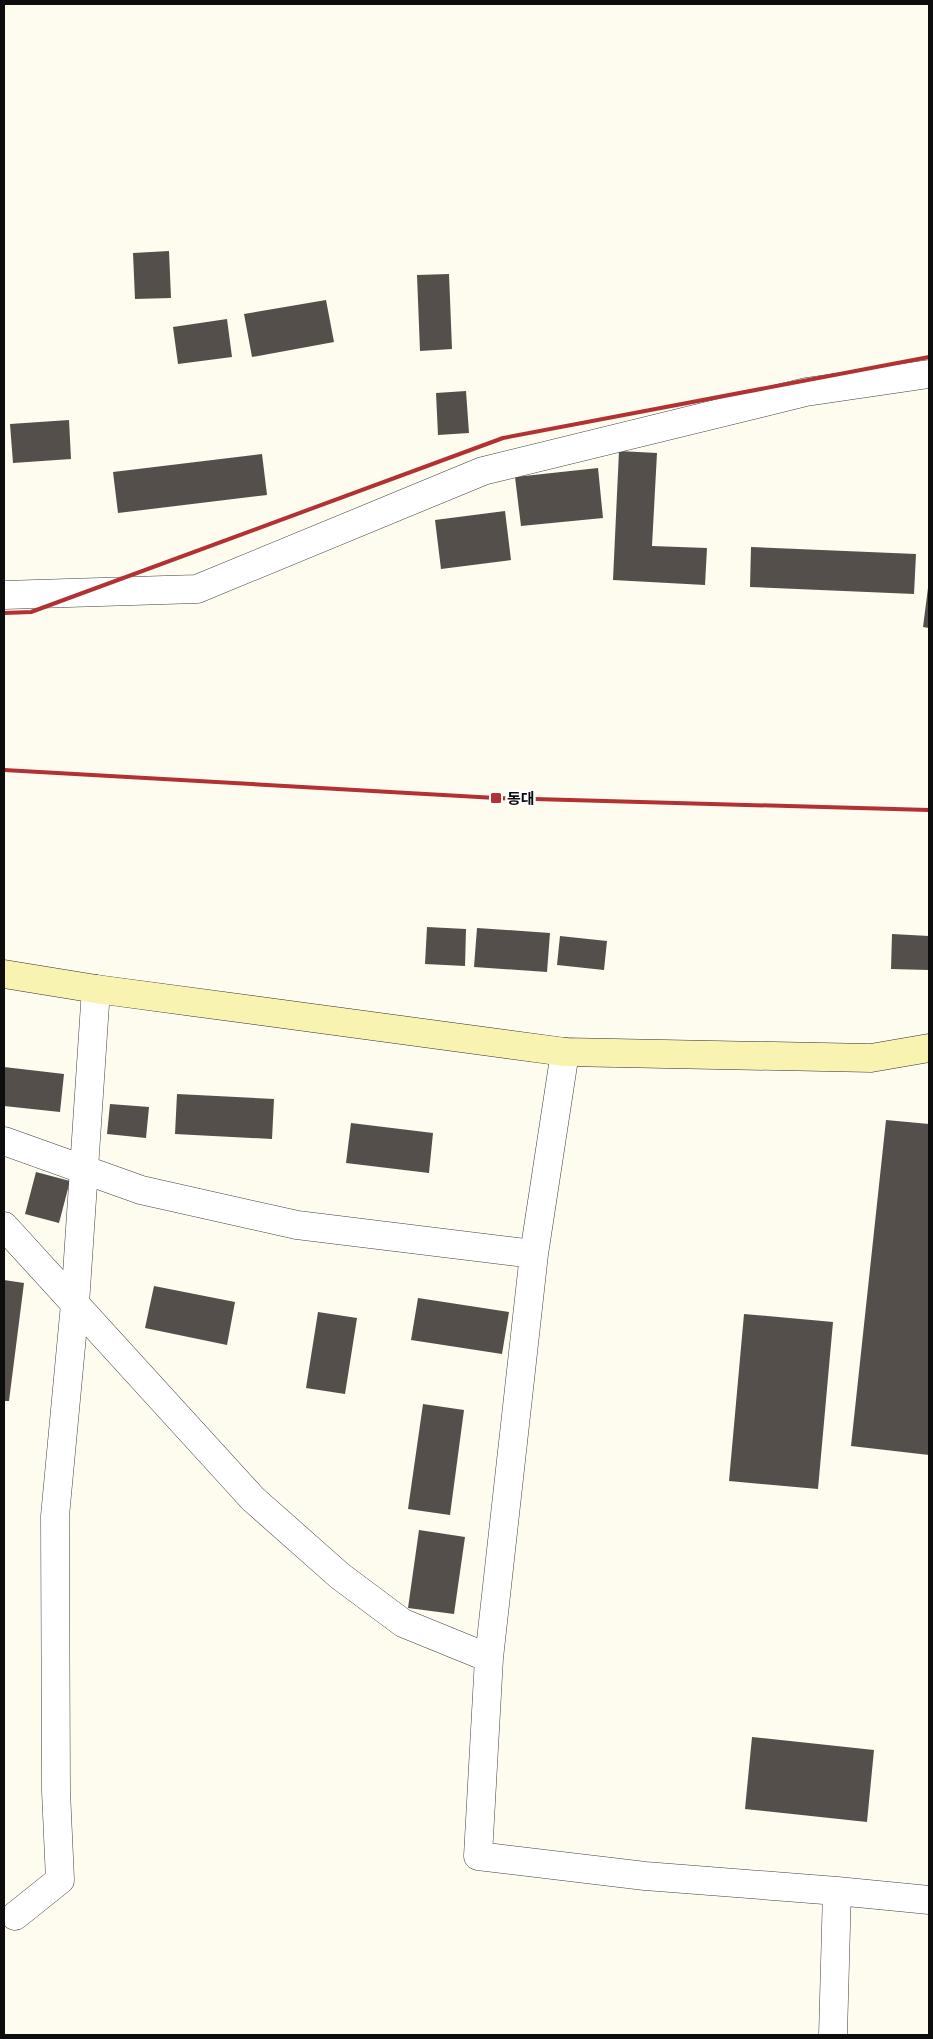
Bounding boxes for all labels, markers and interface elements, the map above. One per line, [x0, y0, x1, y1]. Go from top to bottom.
place label: 동대 [507, 789, 535, 808]
marker: 동대 [489, 791, 503, 805]

